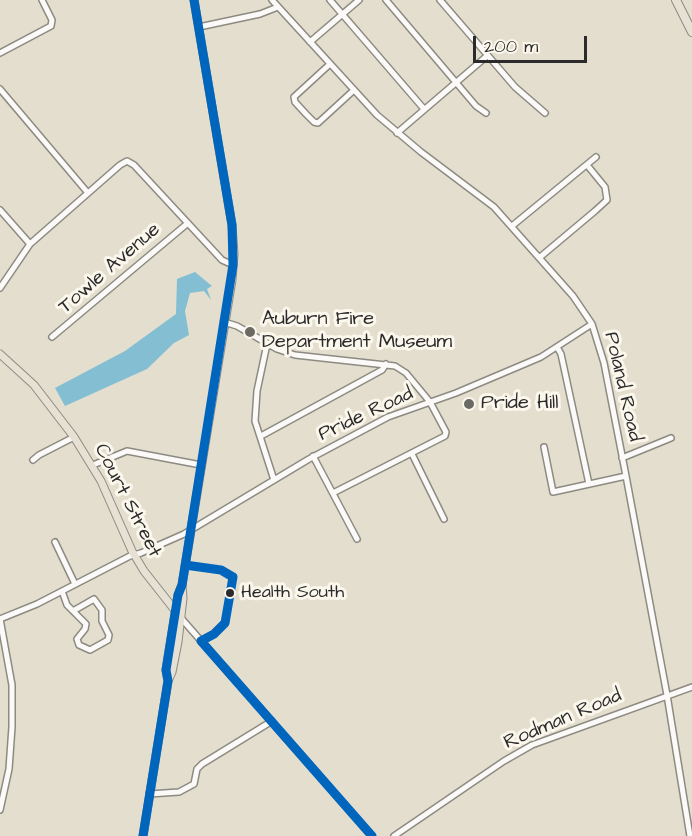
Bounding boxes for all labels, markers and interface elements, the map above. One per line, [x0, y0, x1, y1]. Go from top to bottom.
scale bar [476, 24, 590, 62]
text: 200 m [484, 34, 538, 59]
street label: Towle Avenue [54, 218, 166, 320]
place label: Auburn Fire Department Museum [262, 308, 452, 355]
marker: Auburn Fire Department Museum [243, 325, 257, 339]
street label: Poland Road [598, 330, 646, 444]
street label: Pride Road [315, 383, 417, 447]
place label: Pride Hill [481, 392, 558, 416]
marker: Pride Hill [462, 397, 476, 411]
street label: Court Street [88, 440, 166, 562]
place label: Health South [241, 582, 344, 604]
marker: Health South [224, 587, 236, 599]
street label: Rodman Road [501, 684, 625, 756]

